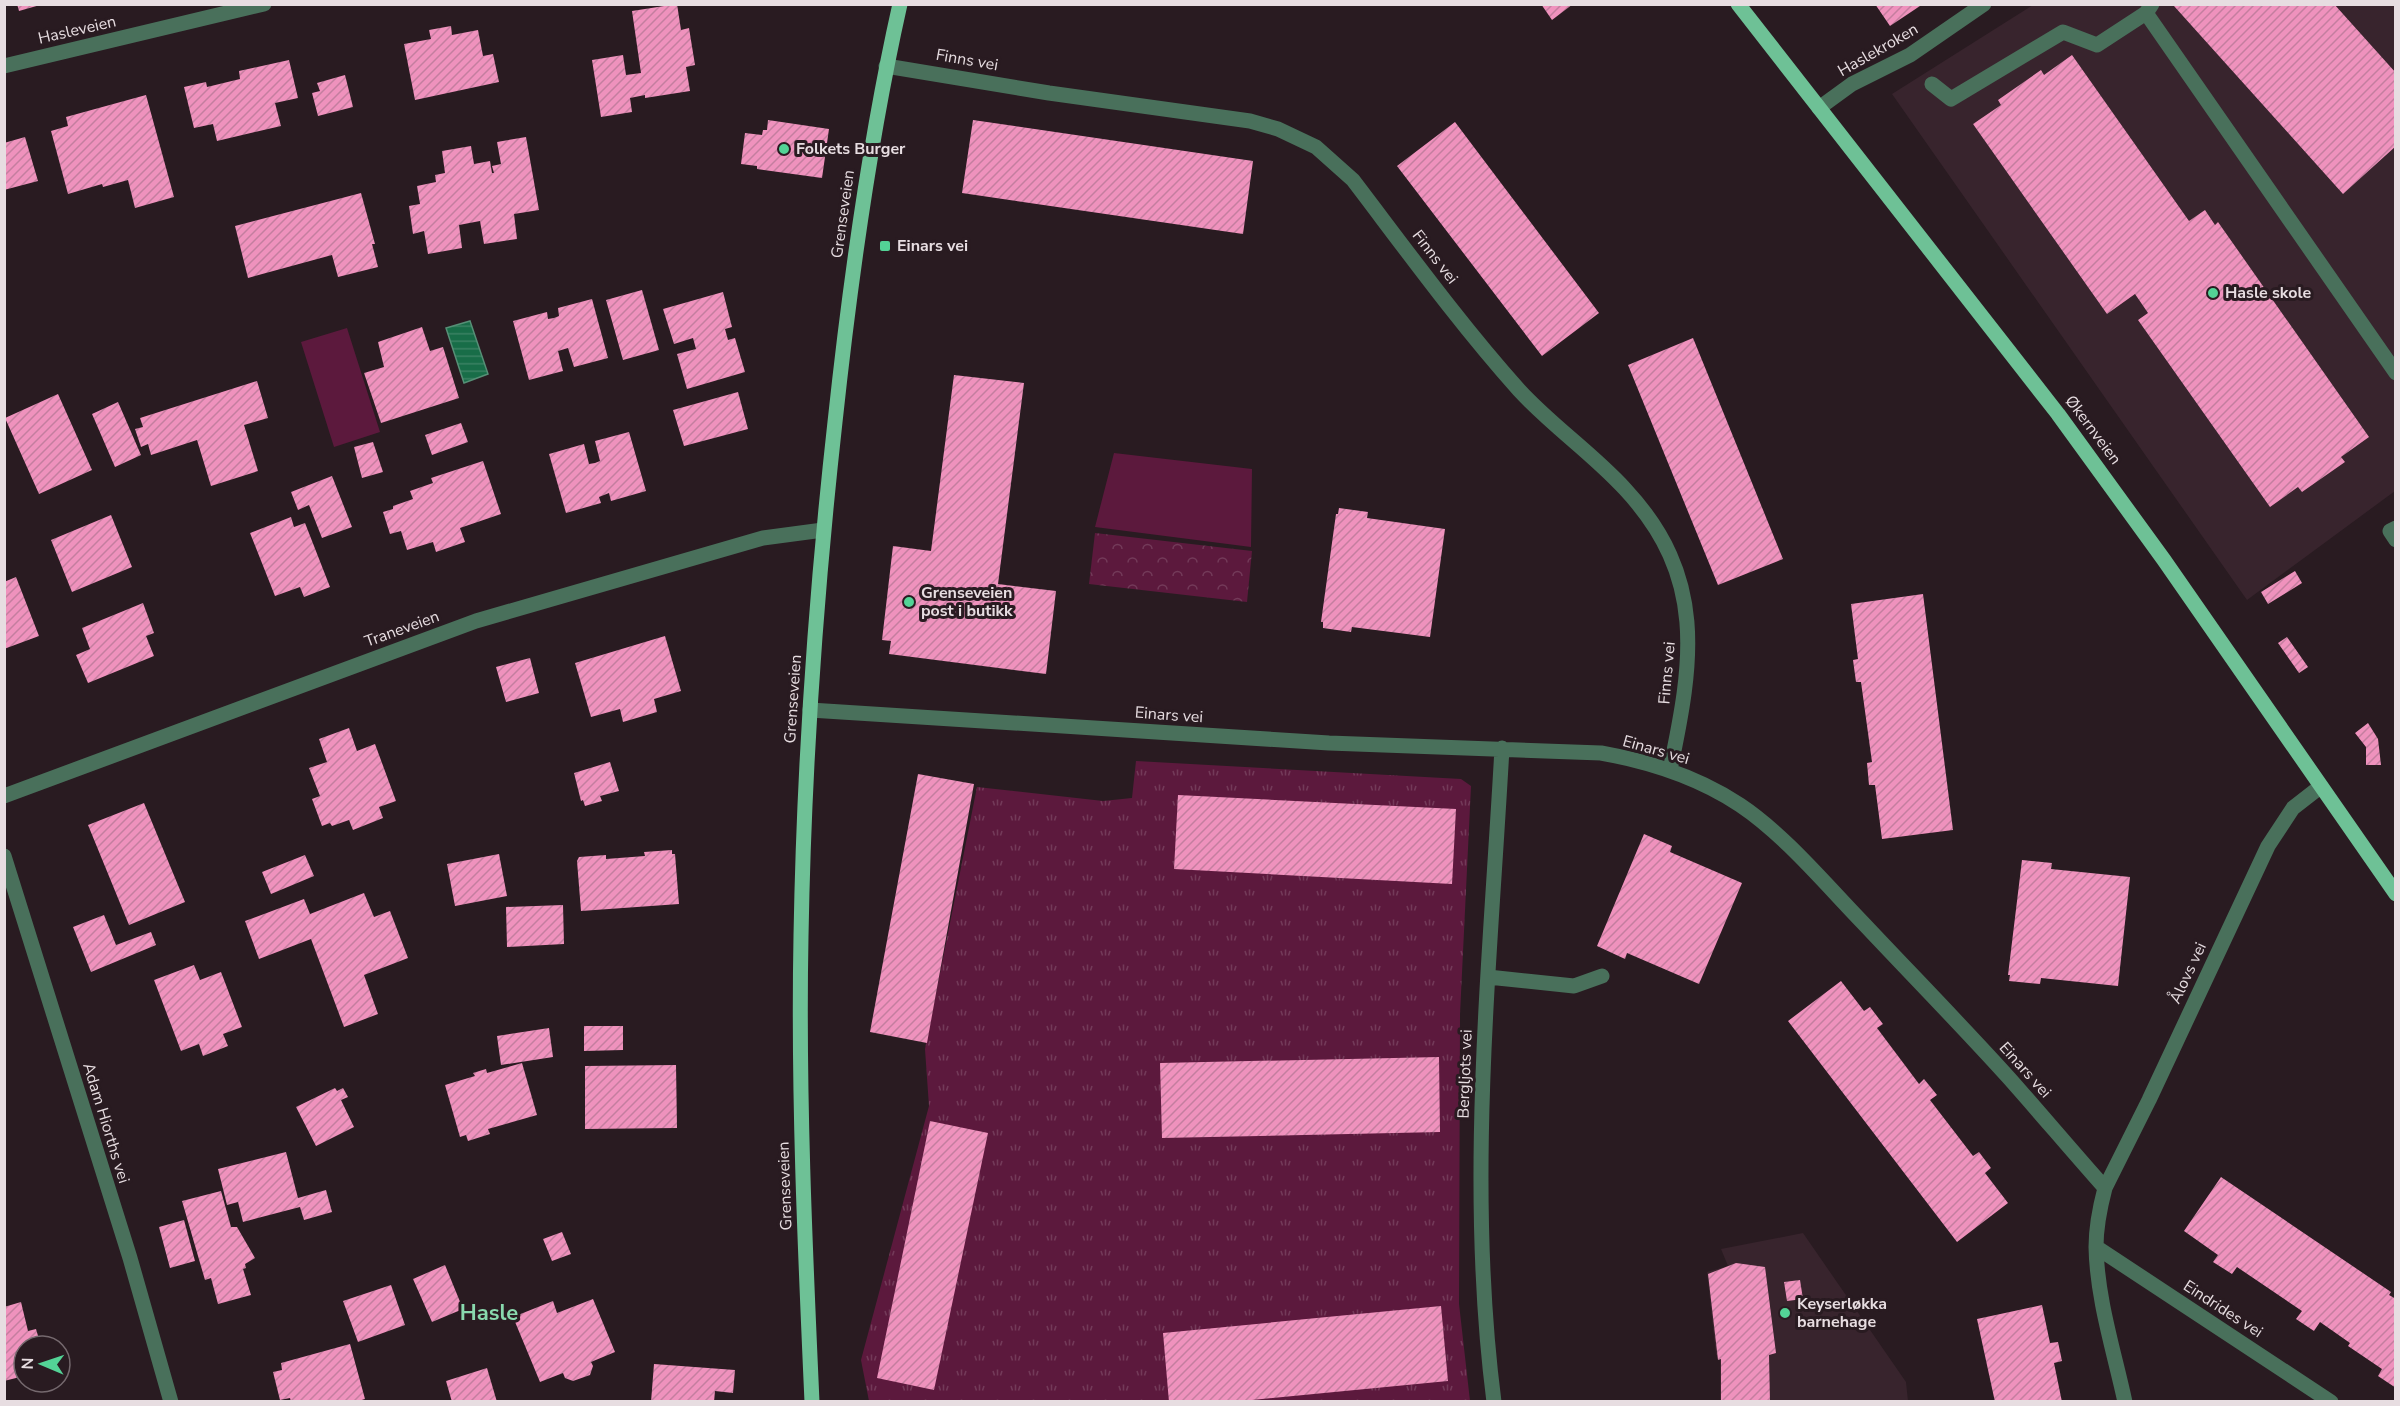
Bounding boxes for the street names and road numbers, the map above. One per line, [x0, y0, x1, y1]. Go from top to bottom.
street label: Hasleveien [36, 10, 118, 50]
street label: Haslekroken [1834, 18, 1922, 82]
street label: Finns vei [934, 44, 1000, 76]
street label: Grenseveien [826, 168, 860, 260]
street label: Finns vei [1407, 225, 1463, 289]
street label: Økernveien [2060, 391, 2126, 469]
street label: Traneveien [362, 605, 442, 653]
street label: Finns vei [1653, 641, 1681, 705]
street label: Grenseveien [779, 654, 807, 744]
street label: Einars vei [1134, 702, 1204, 728]
street label: Einars vei [1620, 730, 1692, 770]
street label: Ålovs vei [2164, 939, 2212, 1007]
street label: Bergljots vei [1452, 1029, 1478, 1119]
street label: Einars vei [1994, 1037, 2056, 1103]
street label: Adam Hiorths vei [77, 1060, 135, 1186]
street label: Grenseveien [772, 1141, 798, 1231]
street label: Eindrides vei [2179, 1275, 2267, 1343]

